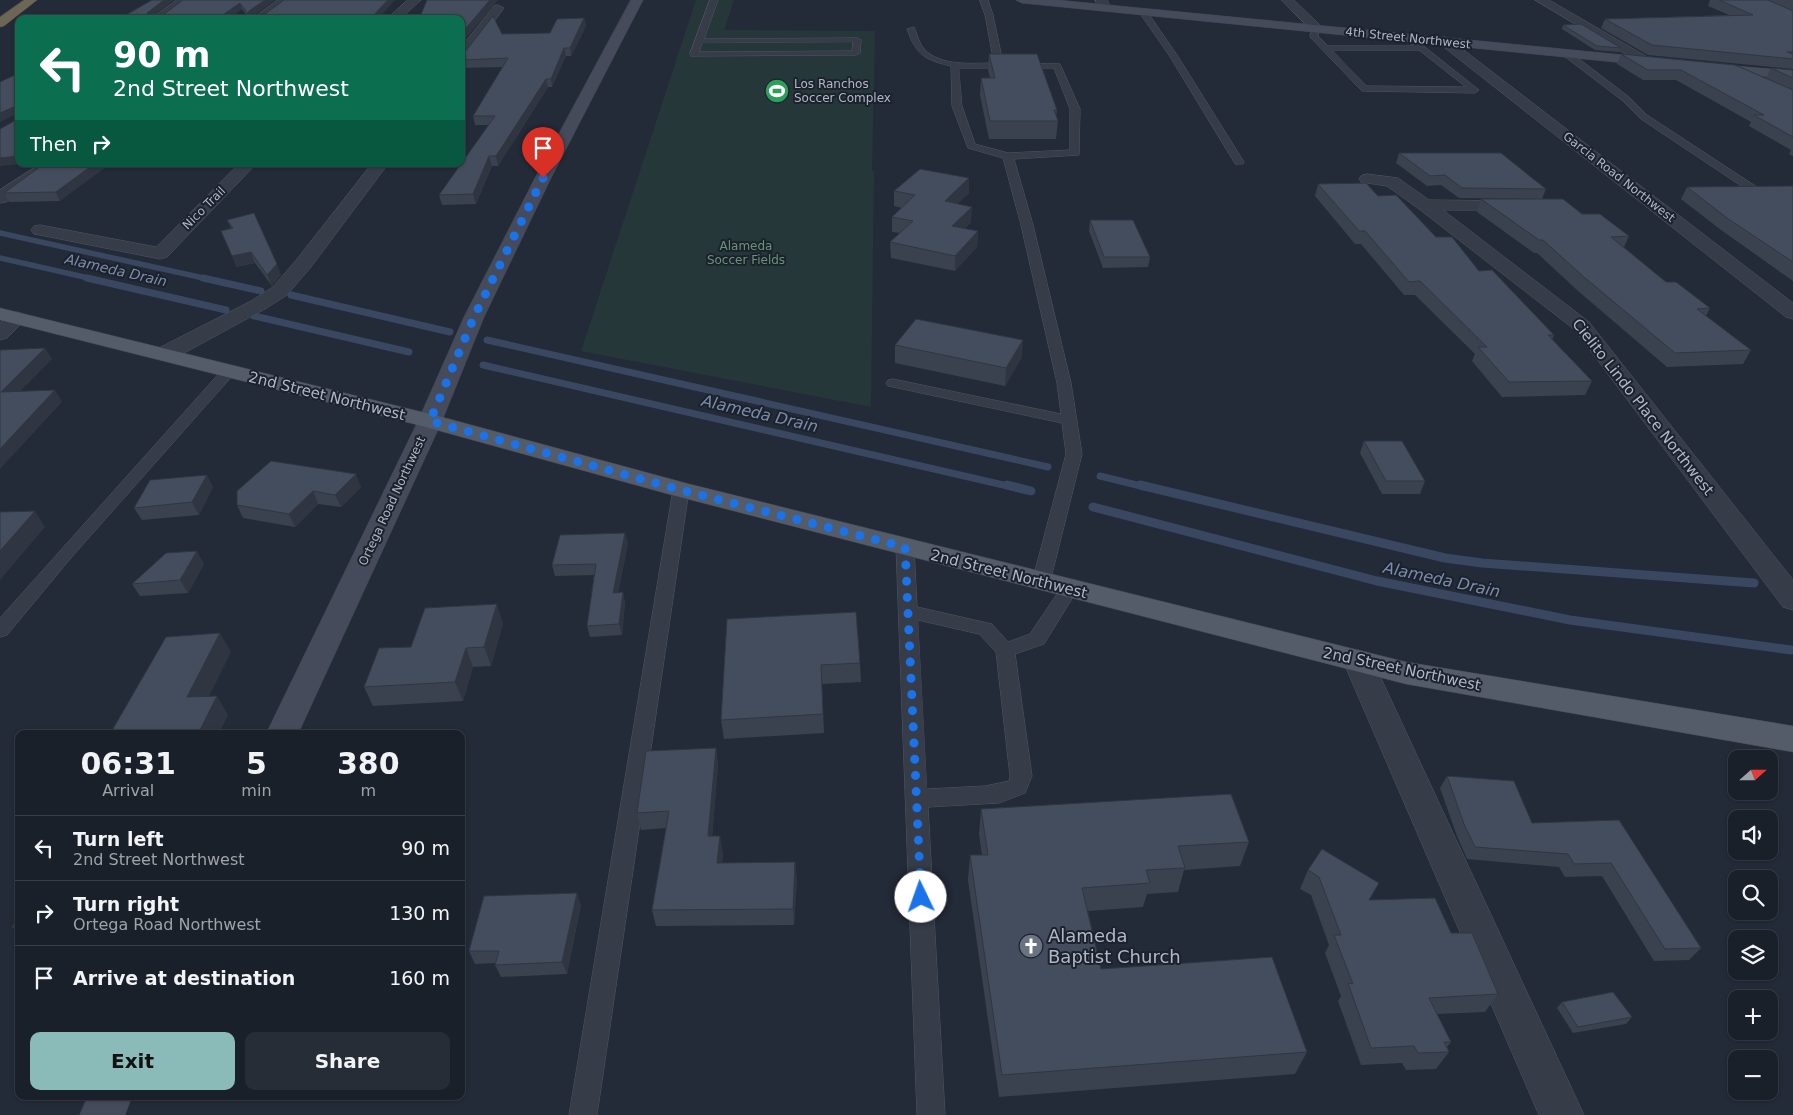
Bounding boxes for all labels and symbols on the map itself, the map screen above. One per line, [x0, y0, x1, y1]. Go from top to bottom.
street label: 4th Street Northwest [1345, 24, 1472, 52]
place label: Los Ranchos Soccer Complex [794, 77, 891, 105]
sports icon: Los Ranchos Soccer Complex [764, 78, 790, 104]
pin [522, 127, 564, 178]
street label: Garcia Road Northwest [1560, 129, 1678, 225]
street label: Nico Trail [180, 184, 228, 232]
park label: Alameda Soccer Fields [707, 239, 785, 267]
water label: Alameda Drain [63, 250, 169, 290]
street label: Cielito Lindo Place Northwest [1568, 315, 1718, 499]
street label: 2nd Street Northwest [247, 368, 407, 424]
water label: Alameda Drain [699, 391, 820, 436]
street label: Ortega Road Northwest [356, 434, 428, 568]
street label: 2nd Street Northwest [929, 546, 1089, 602]
water label: Alameda Drain [1381, 558, 1502, 601]
street label: 2nd Street Northwest [1321, 643, 1483, 695]
north arrow [1728, 750, 1778, 800]
position arrow [894, 870, 946, 922]
place label: Alameda Baptist Church [1048, 925, 1181, 967]
church icon: Alameda Baptist Church [1018, 933, 1044, 959]

